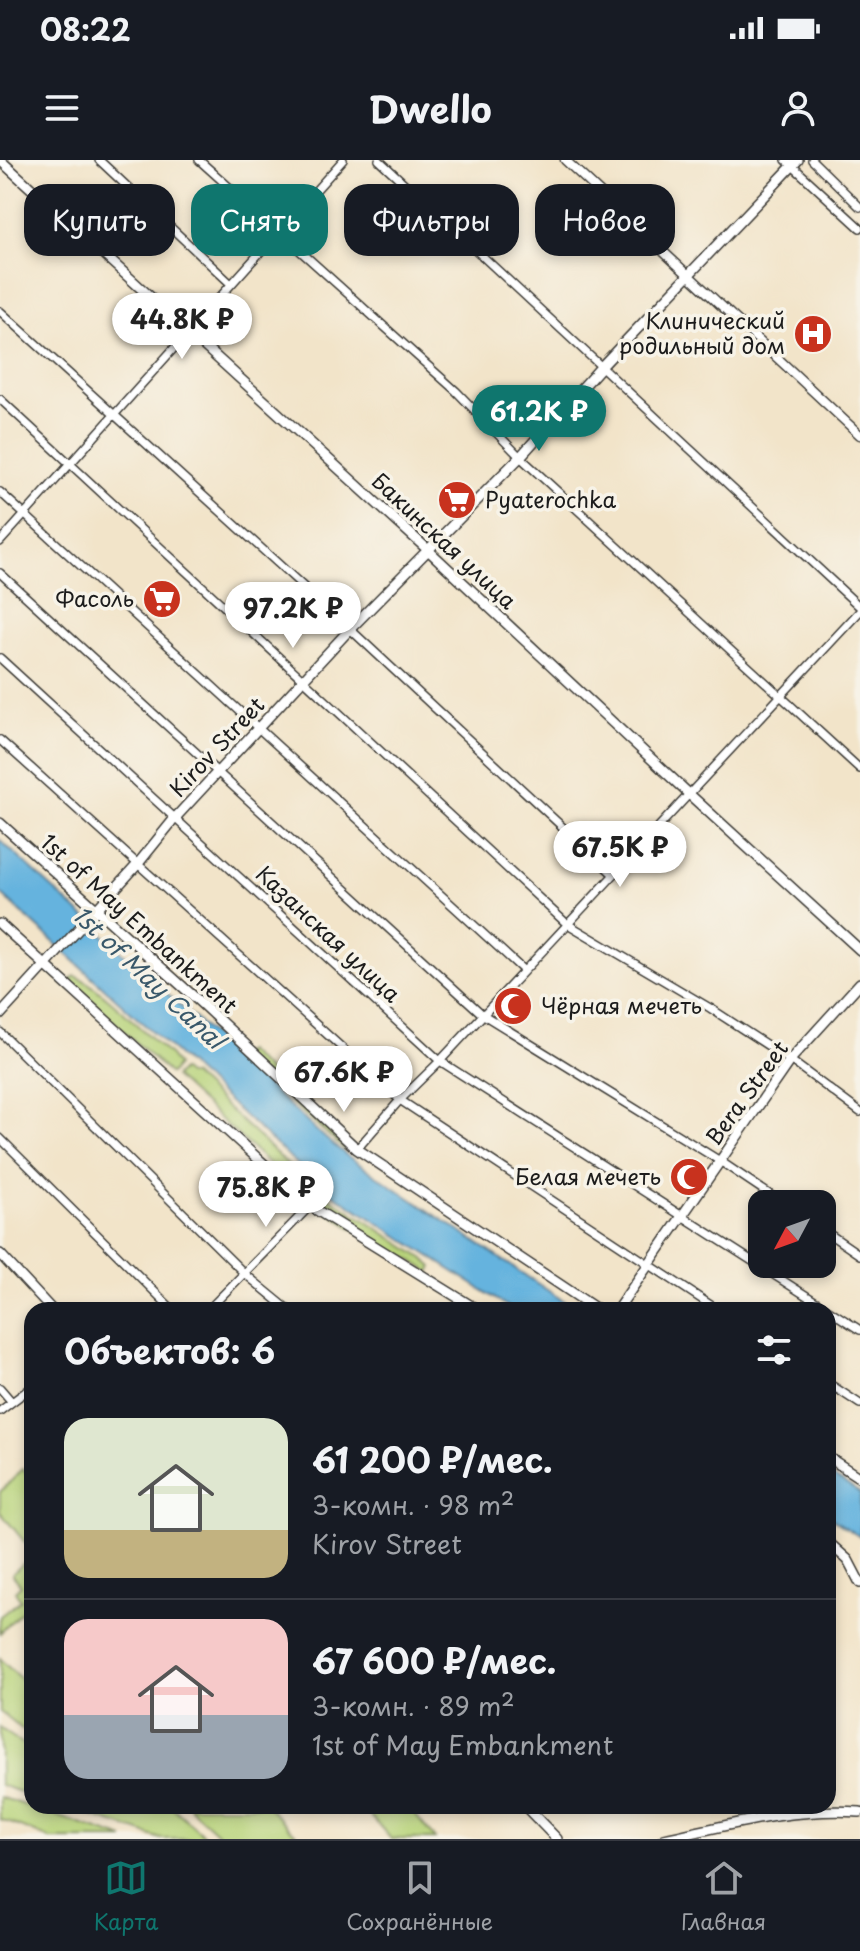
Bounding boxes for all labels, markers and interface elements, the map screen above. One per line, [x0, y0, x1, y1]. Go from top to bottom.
text: 08:22 [40, 6, 131, 51]
text: Dwello [368, 81, 492, 135]
icon: menu [40, 86, 84, 130]
icon: person [776, 86, 820, 130]
chip: Купить [24, 184, 175, 256]
chip: Снять [191, 184, 328, 256]
chip: Фильтры [344, 184, 519, 256]
chip: Новое [535, 184, 675, 256]
pin: 44.8K ₽ [108, 293, 256, 361]
text: 44.8K ₽ [130, 299, 234, 338]
place label: Клинический родильный дом [619, 303, 785, 361]
hospital icon: Клинический родильный дом [792, 313, 834, 355]
pin: 61.2K ₽ [465, 385, 613, 453]
text: 61.2K ₽ [490, 391, 588, 430]
street label: Бакинская улица [365, 464, 525, 616]
supermarket icon: Pyaterochka [436, 479, 478, 521]
place label: Pyaterochka [485, 482, 617, 515]
supermarket icon: Фасоль [141, 578, 183, 620]
place label: Фасоль [56, 581, 134, 614]
pin: 97.2K ₽ [219, 582, 367, 650]
text: 97.2K ₽ [243, 588, 343, 627]
street label: Kirov Street [161, 688, 271, 804]
pin: 67.5K ₽ [546, 821, 694, 889]
street label: 1st of May Embankment [34, 825, 246, 1020]
text: 67.5K ₽ [571, 827, 669, 866]
street label: Казанская улица [249, 857, 409, 1009]
water label: 1st of May Canal [65, 897, 236, 1059]
mosque icon: Чёрная мечеть [492, 985, 534, 1027]
place label: Чёрная мечеть [541, 988, 702, 1021]
street label: Bera Street [696, 1033, 795, 1151]
pin: 67.6K ₽ [270, 1046, 418, 1114]
text: 67.6K ₽ [294, 1052, 394, 1091]
mosque icon: Белая мечеть [668, 1156, 710, 1198]
place label: Белая мечеть [515, 1159, 661, 1192]
pin: 75.8K ₽ [192, 1161, 340, 1229]
text: 75.8K ₽ [217, 1167, 315, 1206]
north arrow [748, 1190, 836, 1278]
map controls [748, 1190, 836, 1278]
text: Объектов: 6 [64, 1324, 275, 1376]
icon: filters [752, 1328, 796, 1372]
text: 61 200 ₽/мес. [312, 1433, 553, 1485]
icon: home [128, 1450, 224, 1546]
text: 3-комн. · 98 m² [312, 1485, 514, 1524]
text: Kirov Street [312, 1524, 462, 1563]
text: 67 600 ₽/мес. [312, 1634, 556, 1686]
icon: home [128, 1651, 224, 1747]
text: 3-комн. · 89 m² [312, 1686, 515, 1725]
text: 1st of May Embankment [312, 1725, 613, 1764]
tab: Карта [94, 1856, 158, 1937]
tab: Сохранённые [346, 1856, 493, 1937]
tab: Главная [681, 1856, 766, 1937]

